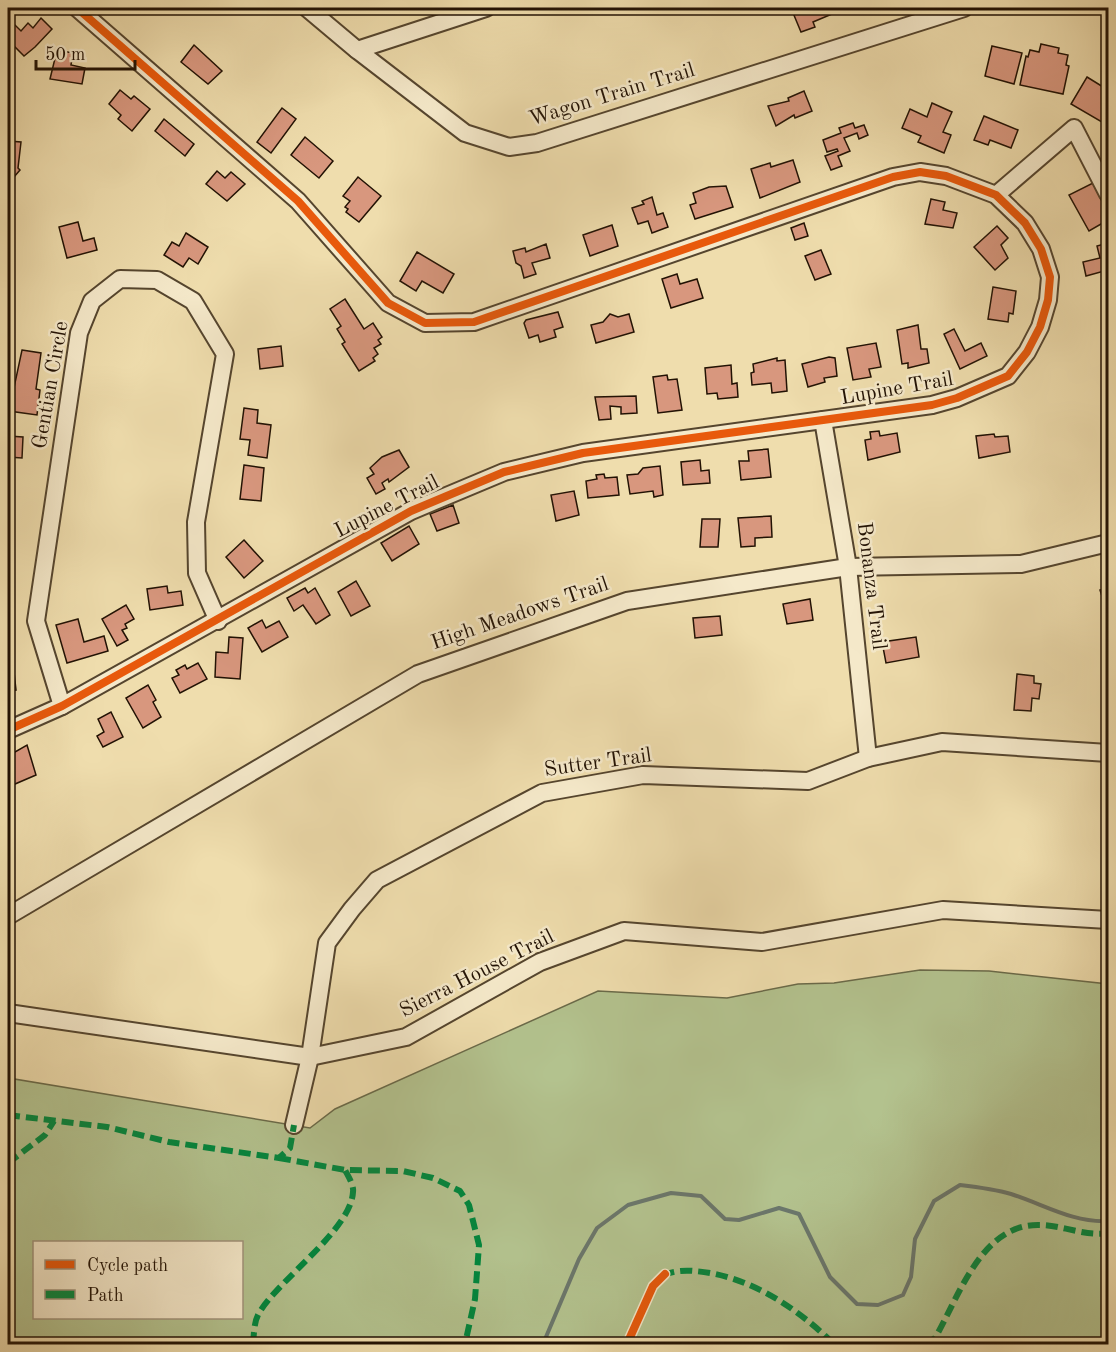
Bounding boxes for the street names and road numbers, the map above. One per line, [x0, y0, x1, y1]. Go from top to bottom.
street label: Wagon Train Trail [527, 60, 698, 130]
street label: Gentian Circle [29, 319, 73, 451]
street label: Lupine Trail [839, 369, 955, 409]
street label: Lupine Trail [331, 472, 443, 542]
street label: Bonanza Trail [853, 521, 889, 652]
street label: High Meadows Trail [429, 574, 612, 654]
street label: Sutter Trail [543, 745, 653, 781]
street label: Sierra House Trail [397, 926, 558, 1022]

